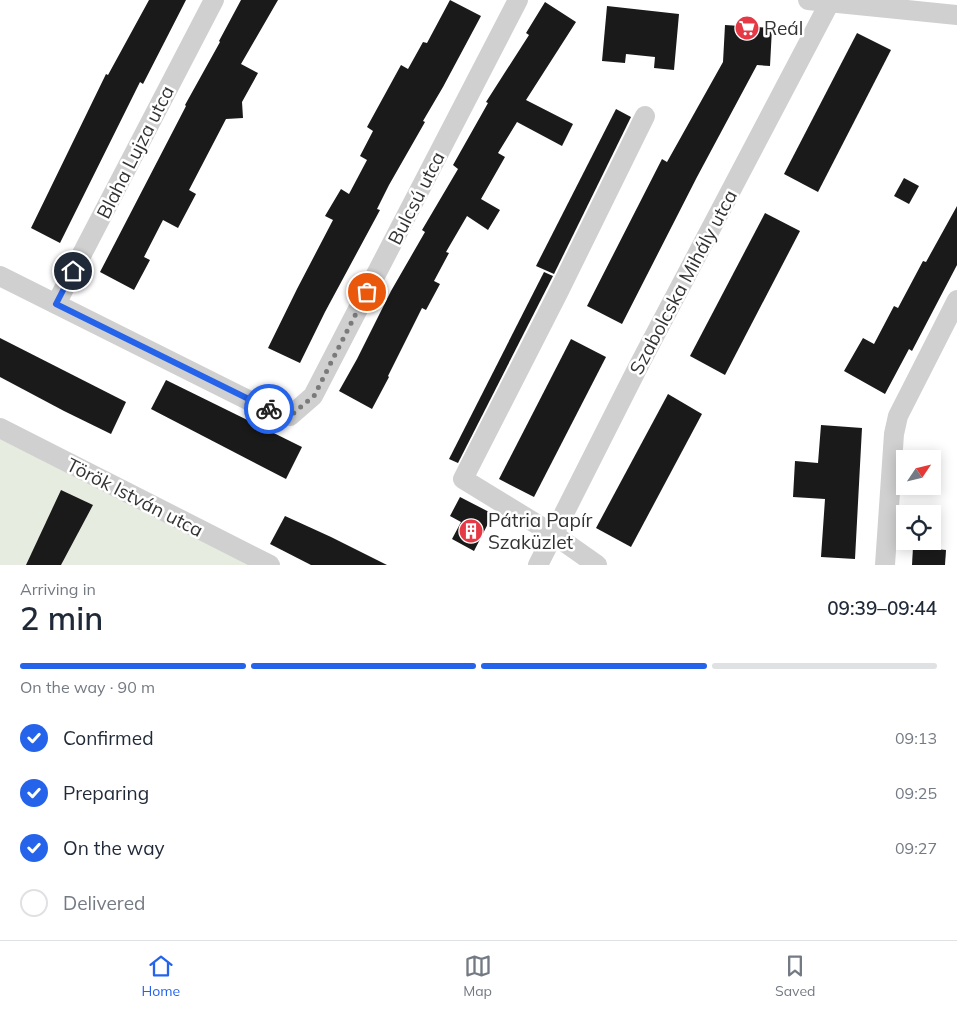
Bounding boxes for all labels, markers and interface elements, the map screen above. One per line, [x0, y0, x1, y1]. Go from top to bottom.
supermarket icon: Reál [734, 15, 760, 41]
place label: Reál [764, 16, 803, 40]
street label: Blaha Lujza utca [91, 81, 179, 223]
street label: Bulcsú utca [382, 147, 450, 249]
street label: Szabolcska Mihály utca [624, 185, 742, 379]
pin [52, 250, 94, 292]
icon: home [59, 257, 87, 285]
pin [346, 271, 388, 313]
icon: bag [353, 278, 381, 306]
courier [244, 384, 294, 434]
icon: bike [255, 395, 283, 423]
north arrow [896, 450, 941, 495]
map controls [896, 450, 941, 550]
street label: Török István utca [63, 452, 207, 542]
button: locate [896, 505, 941, 550]
place label: Pátria Papír Szaküzlet [488, 508, 592, 554]
building icon: Pátria Papír Szaküzlet [458, 518, 484, 544]
text: Arriving in [20, 579, 96, 599]
text: 09:39–09:44 [827, 596, 937, 620]
text: 2 min [20, 598, 103, 638]
text: On the way · 90 m [20, 677, 155, 697]
icon: check [20, 724, 48, 752]
text: Confirmed [63, 726, 154, 750]
text: 09:13 [895, 728, 937, 748]
icon: check [20, 779, 48, 807]
text: Preparing [63, 781, 149, 805]
text: 09:25 [895, 783, 937, 803]
icon: check [20, 834, 48, 862]
text: On the way [63, 836, 165, 860]
text: 09:27 [895, 838, 937, 858]
text: Delivered [63, 891, 145, 915]
tab: Home [142, 952, 180, 1000]
tab: Map [463, 952, 492, 1000]
tab: Saved [775, 952, 815, 1000]

